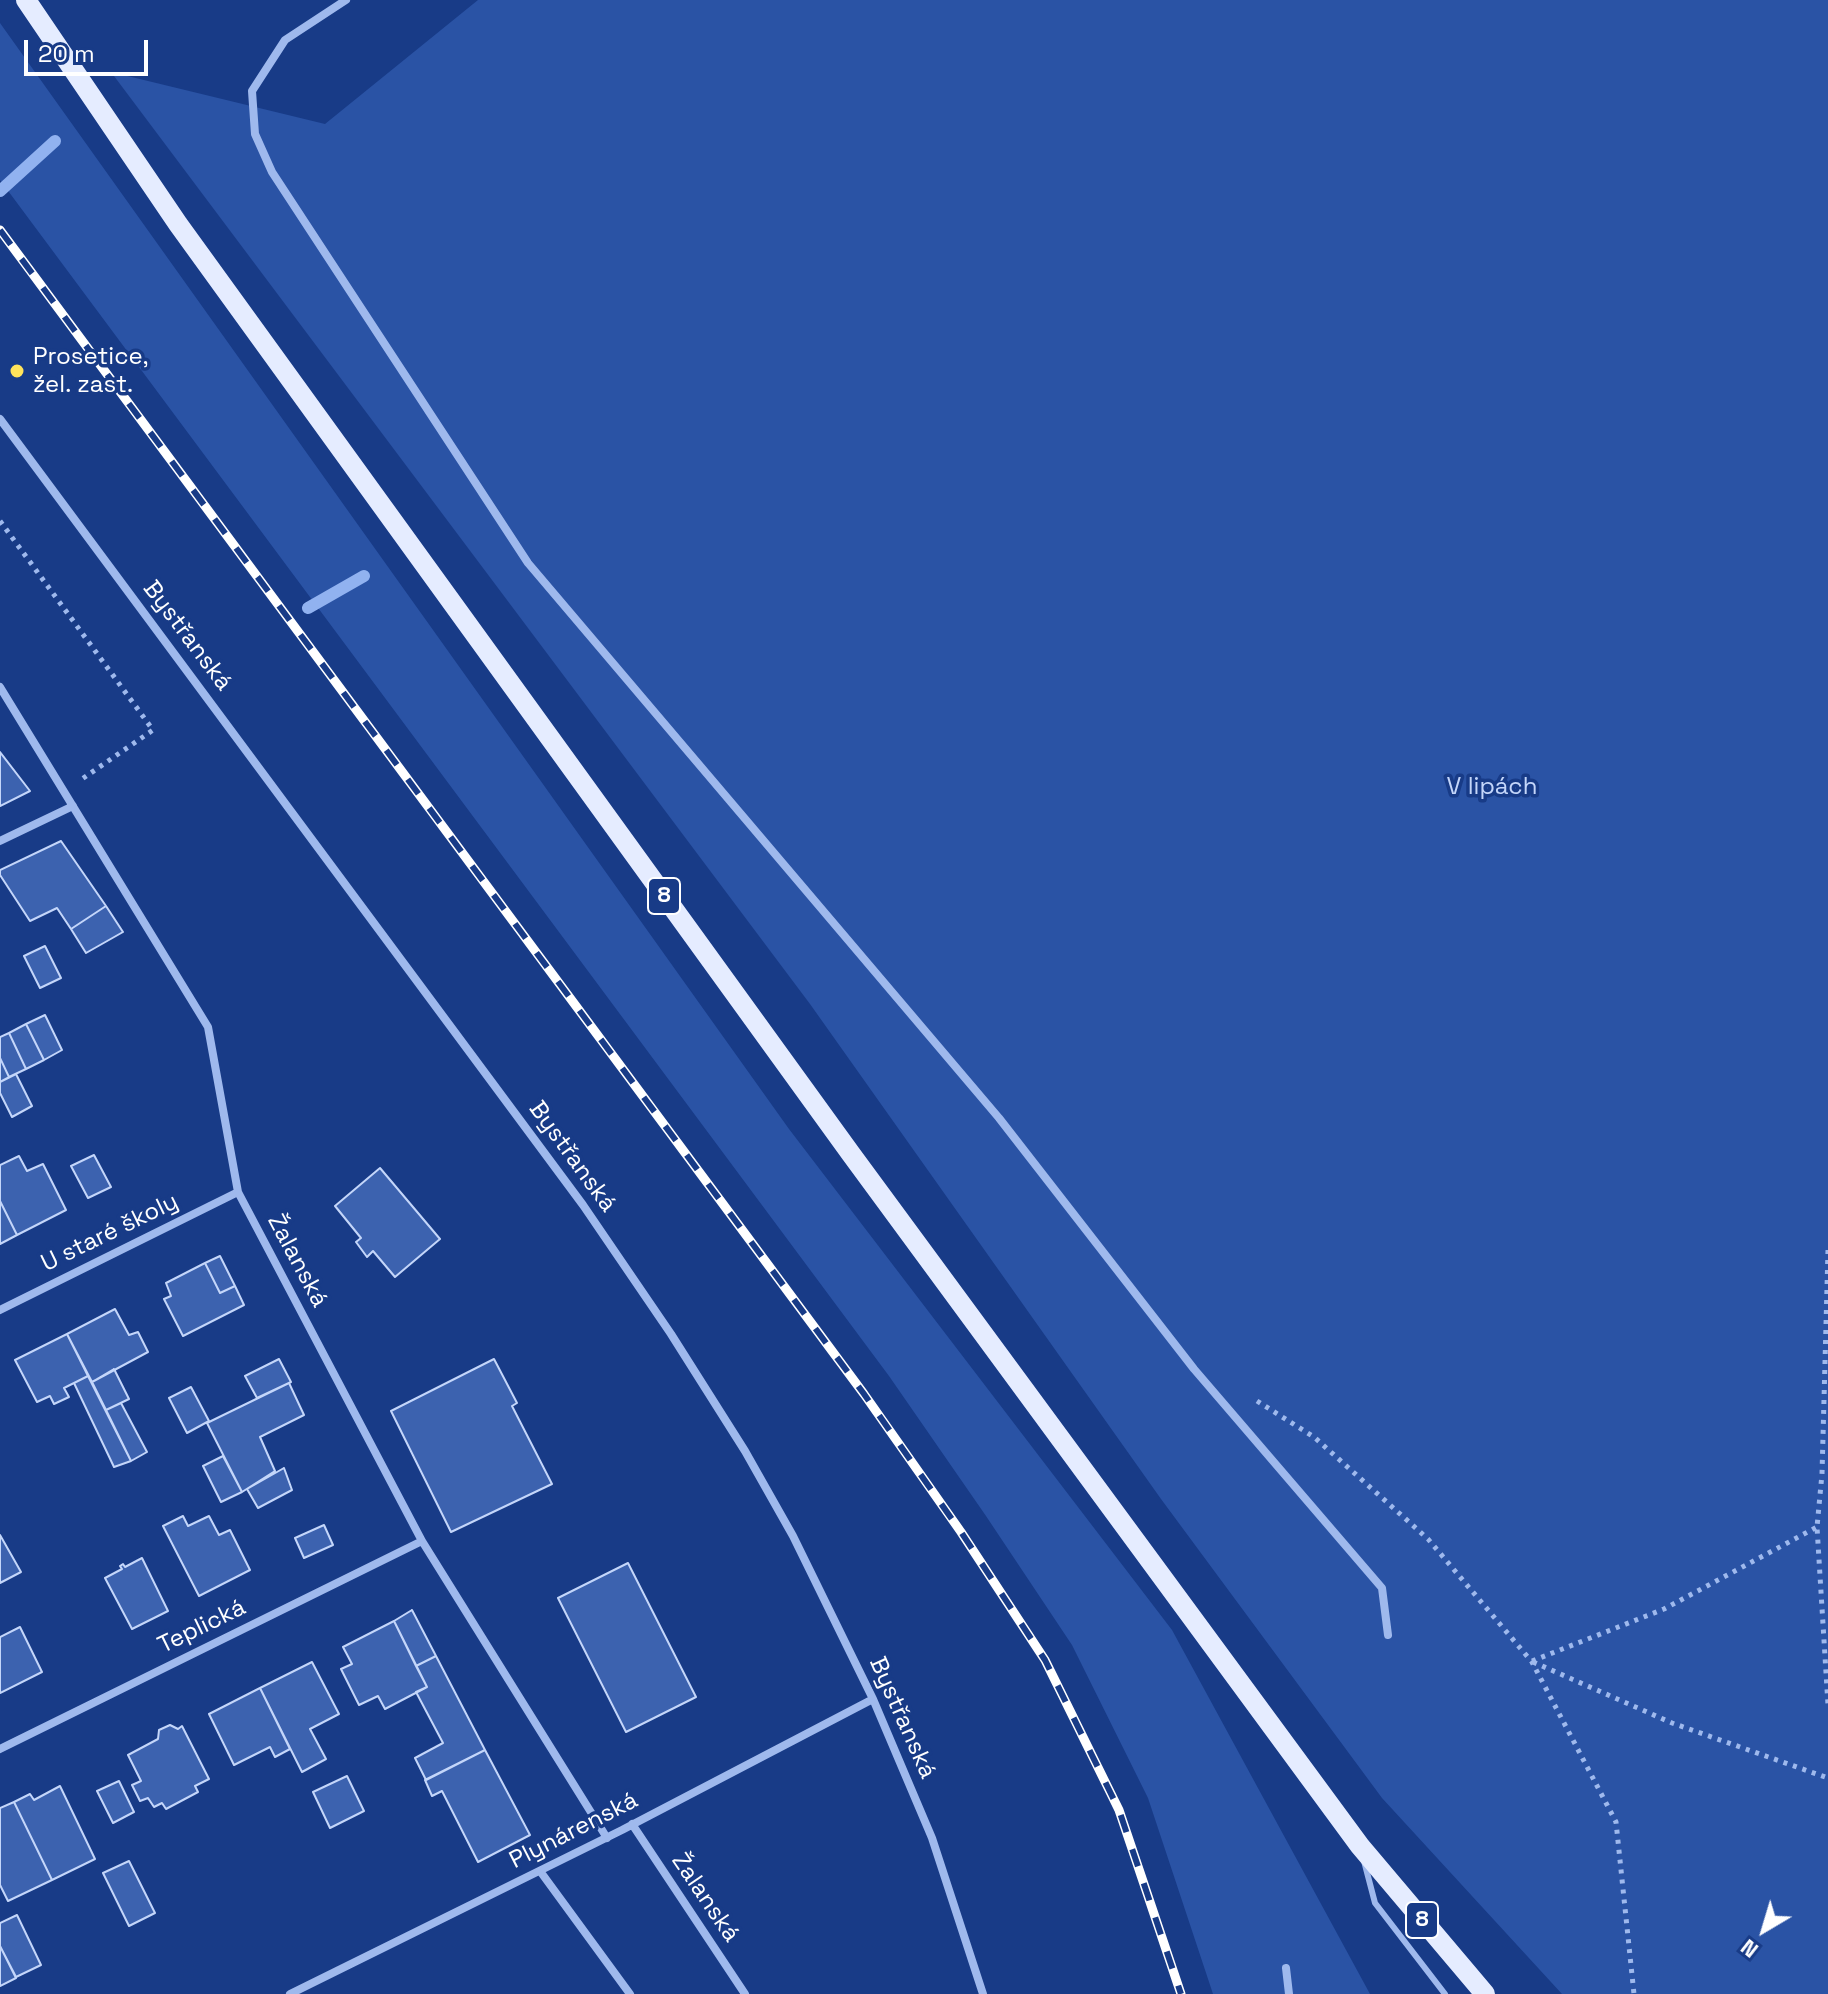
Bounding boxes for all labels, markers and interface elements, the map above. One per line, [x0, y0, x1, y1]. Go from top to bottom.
scale bar [28, 24, 152, 74]
text: 20 m [38, 38, 95, 69]
place label: Prosetice, žel. zast. [33, 343, 149, 399]
marker: Prosetice, žel. zast. [8, 362, 26, 380]
street label: Bystřanská [136, 575, 238, 697]
park label: V lipách [1447, 773, 1537, 801]
road number: 8 [648, 878, 680, 914]
street label: Bystřanská [522, 1096, 622, 1218]
street label: U staré školy [37, 1187, 183, 1279]
street label: Žalanská [261, 1210, 333, 1312]
street label: Teplická [153, 1593, 251, 1661]
street label: Bystřanská [862, 1653, 942, 1783]
street label: Plynárenská [505, 1786, 643, 1876]
street label: Žalanská [665, 1848, 745, 1948]
north arrow [1724, 1890, 1804, 1970]
road number: 8 [1406, 1902, 1438, 1938]
text: N [1735, 1933, 1764, 1964]

